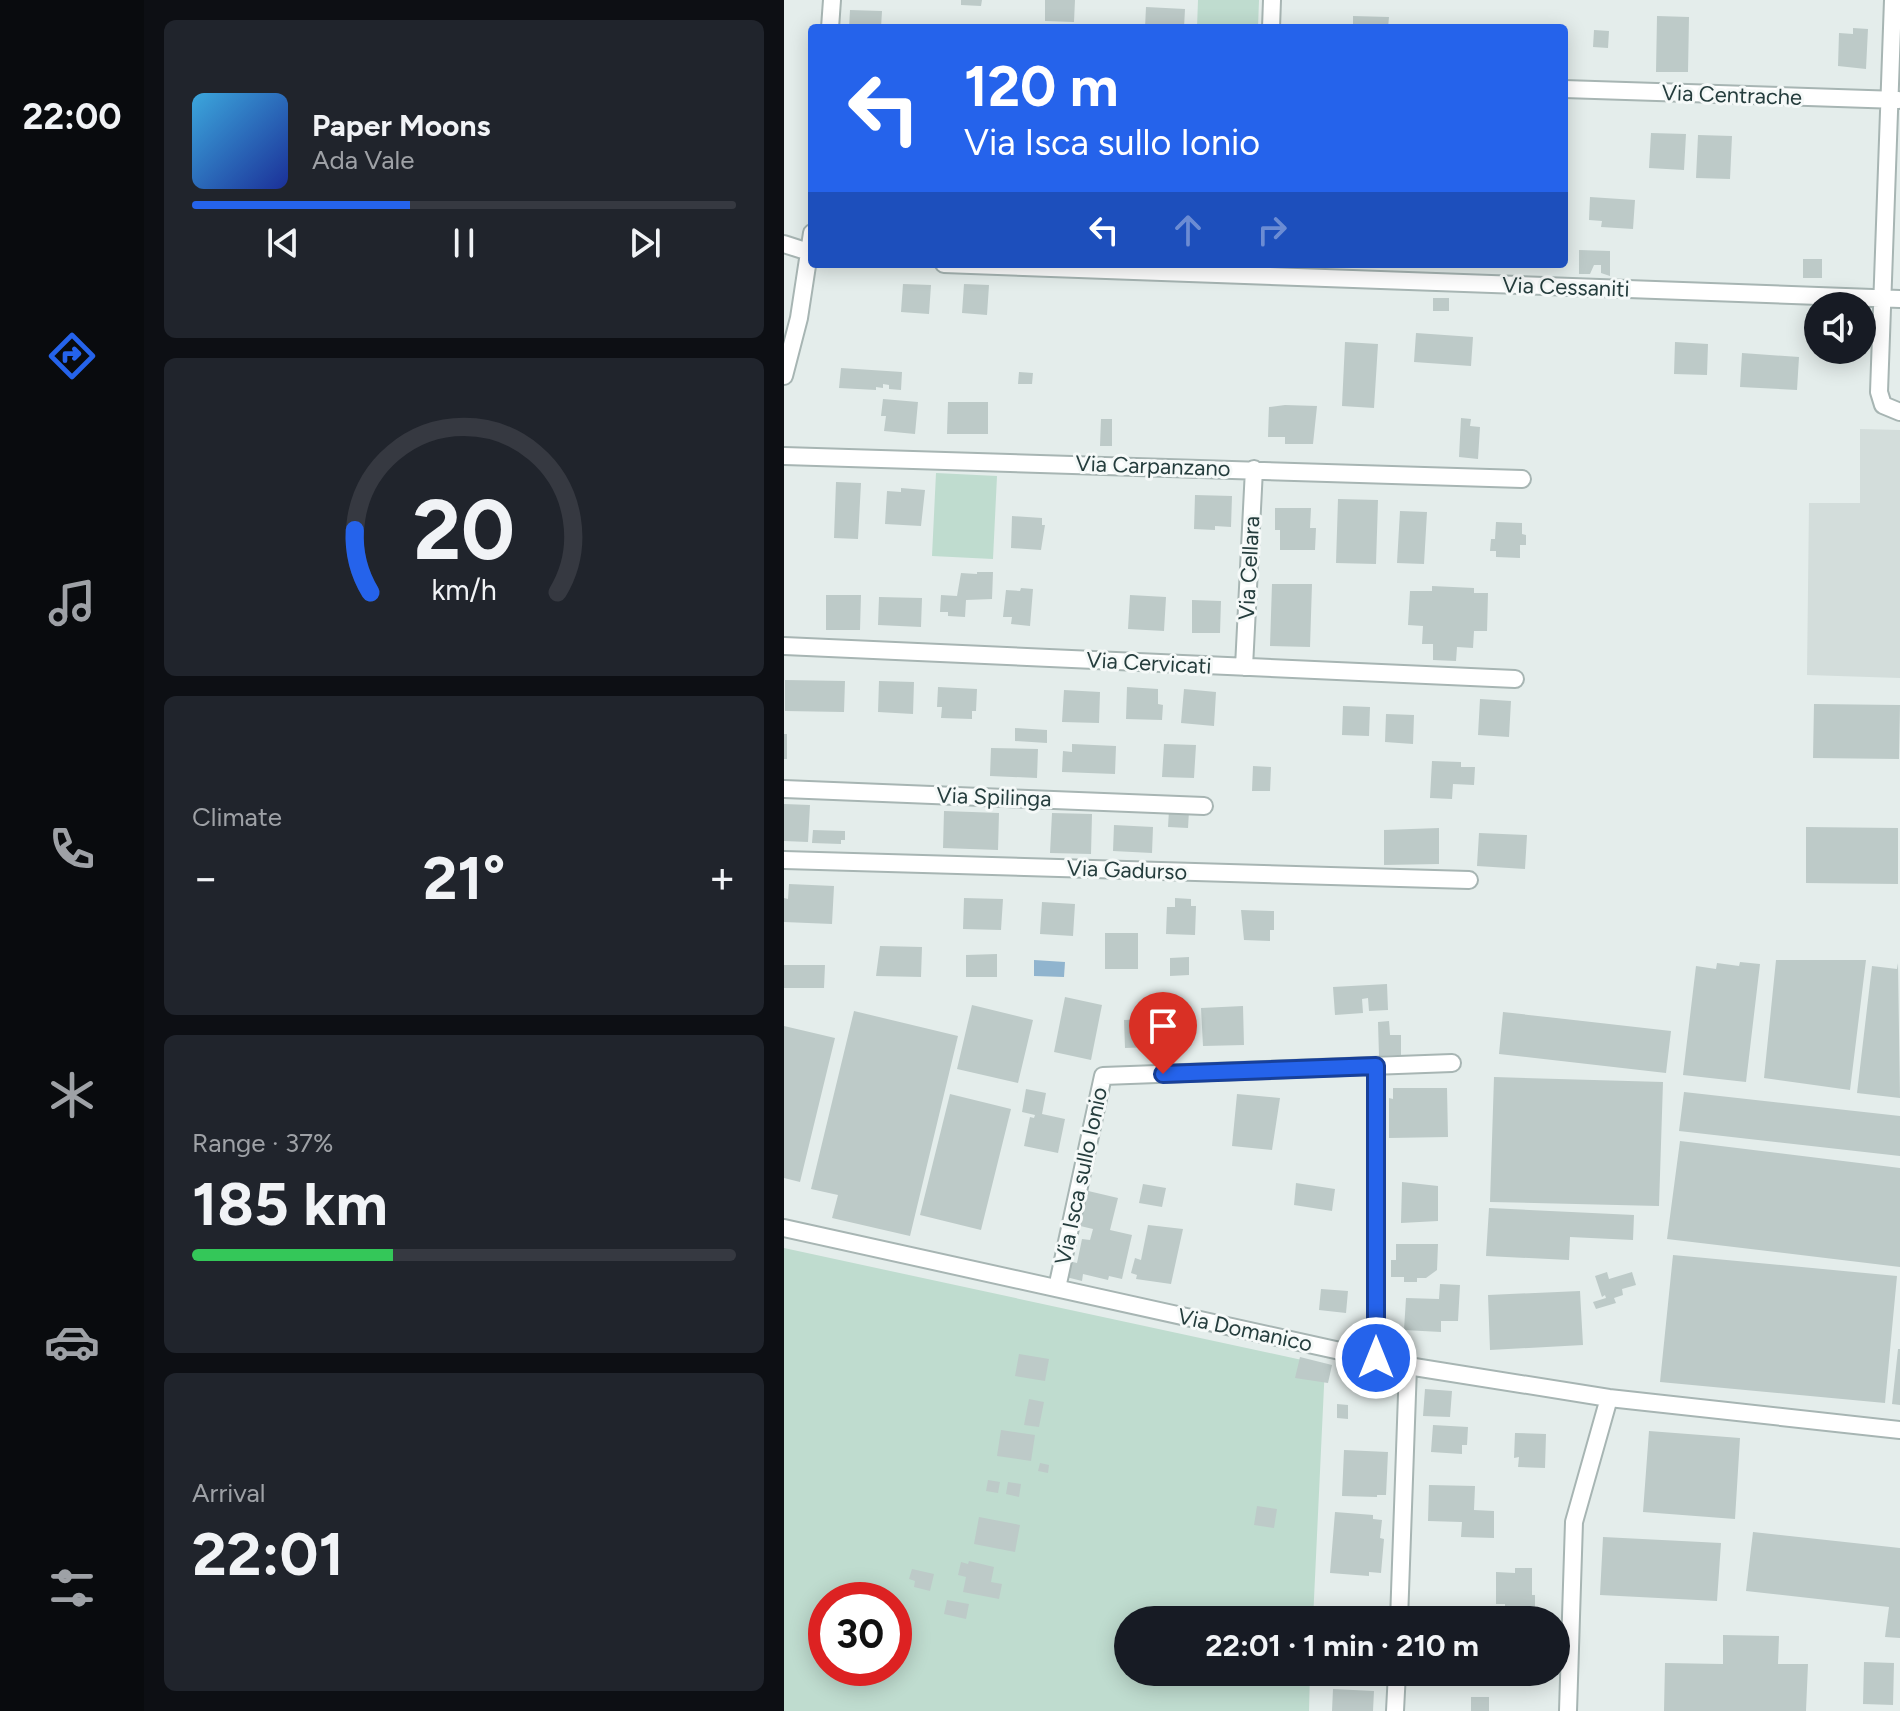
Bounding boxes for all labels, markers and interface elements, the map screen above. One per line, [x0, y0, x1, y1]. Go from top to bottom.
text: 120 m [964, 53, 1119, 120]
icon: left [832, 56, 936, 160]
street label: Via Centrache [1661, 79, 1803, 111]
text: 22:00 [22, 95, 122, 138]
text: Paper Moons [312, 107, 491, 144]
text: Via Isca sullo Ionio [964, 121, 1260, 164]
text: Ada Vale [312, 144, 415, 176]
icon: left [1082, 208, 1126, 252]
icon: ahead [1166, 208, 1210, 252]
icon: right [1250, 208, 1294, 252]
icon: previous [261, 221, 305, 265]
icon: pause [442, 221, 486, 265]
icon: next [623, 221, 667, 265]
street label: Via Cessaniti [1502, 271, 1630, 303]
map controls [1804, 292, 1876, 364]
button: sound [1804, 292, 1876, 364]
icon: directions [44, 328, 100, 384]
street label: Via Carpanzano [1075, 450, 1231, 482]
text: 20 [413, 480, 515, 580]
street label: Via Cellara [1233, 515, 1265, 621]
text: km/h [431, 573, 497, 607]
icon: music [44, 575, 100, 631]
street label: Via Cervicati [1086, 646, 1212, 680]
street label: Via Spilinga [936, 782, 1052, 812]
text: Climate [192, 801, 282, 833]
icon: phone [44, 821, 100, 877]
text: 21° [423, 842, 505, 914]
text: − [192, 851, 219, 904]
text: + [709, 851, 736, 904]
street label: Via Gadurso [1066, 854, 1188, 886]
pin [1129, 992, 1197, 1074]
icon: arrive [1141, 1004, 1185, 1048]
icon: climate [44, 1067, 100, 1123]
street label: Via Isca sullo Ionio [1049, 1085, 1113, 1267]
text: Range · 37% [192, 1127, 334, 1159]
text: 185 km [192, 1168, 388, 1240]
street label: Via Domanico [1175, 1303, 1315, 1357]
icon: car [44, 1314, 100, 1370]
position arrow [1334, 1316, 1418, 1400]
text: Arrival [192, 1477, 265, 1509]
text: 22:01 [192, 1518, 344, 1590]
icon: filters [44, 1560, 100, 1616]
speed limit sign: 30 [808, 1582, 912, 1686]
text: 22:01 · 1 min · 210 m [1205, 1627, 1479, 1664]

